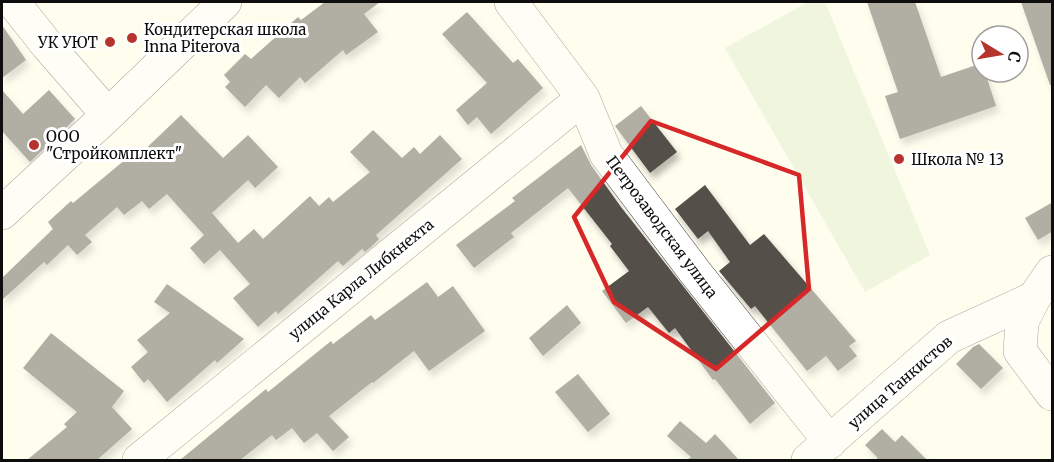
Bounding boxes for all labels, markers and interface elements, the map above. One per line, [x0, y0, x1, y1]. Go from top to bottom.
place label: Кондитерская школа Inna Piterova [144, 20, 306, 56]
north arrow [970, 24, 1030, 84]
marker: Кондитерская школа Inna Piterova [125, 31, 139, 45]
place label: УК УЮТ [37, 33, 99, 52]
marker: УК УЮТ [103, 35, 117, 49]
text: С [1004, 50, 1026, 64]
place label: ООО "Стройкомплект" [46, 127, 182, 163]
marker: ООО "Стройкомплект" [27, 138, 41, 152]
place label: Школа № 13 [911, 150, 1004, 169]
street label: Петрозаводская улица [602, 152, 722, 302]
marker: Школа № 13 [892, 152, 906, 166]
street label: улица Карла Либкнехта [285, 215, 437, 343]
street label: улица Танкистов [844, 331, 956, 432]

